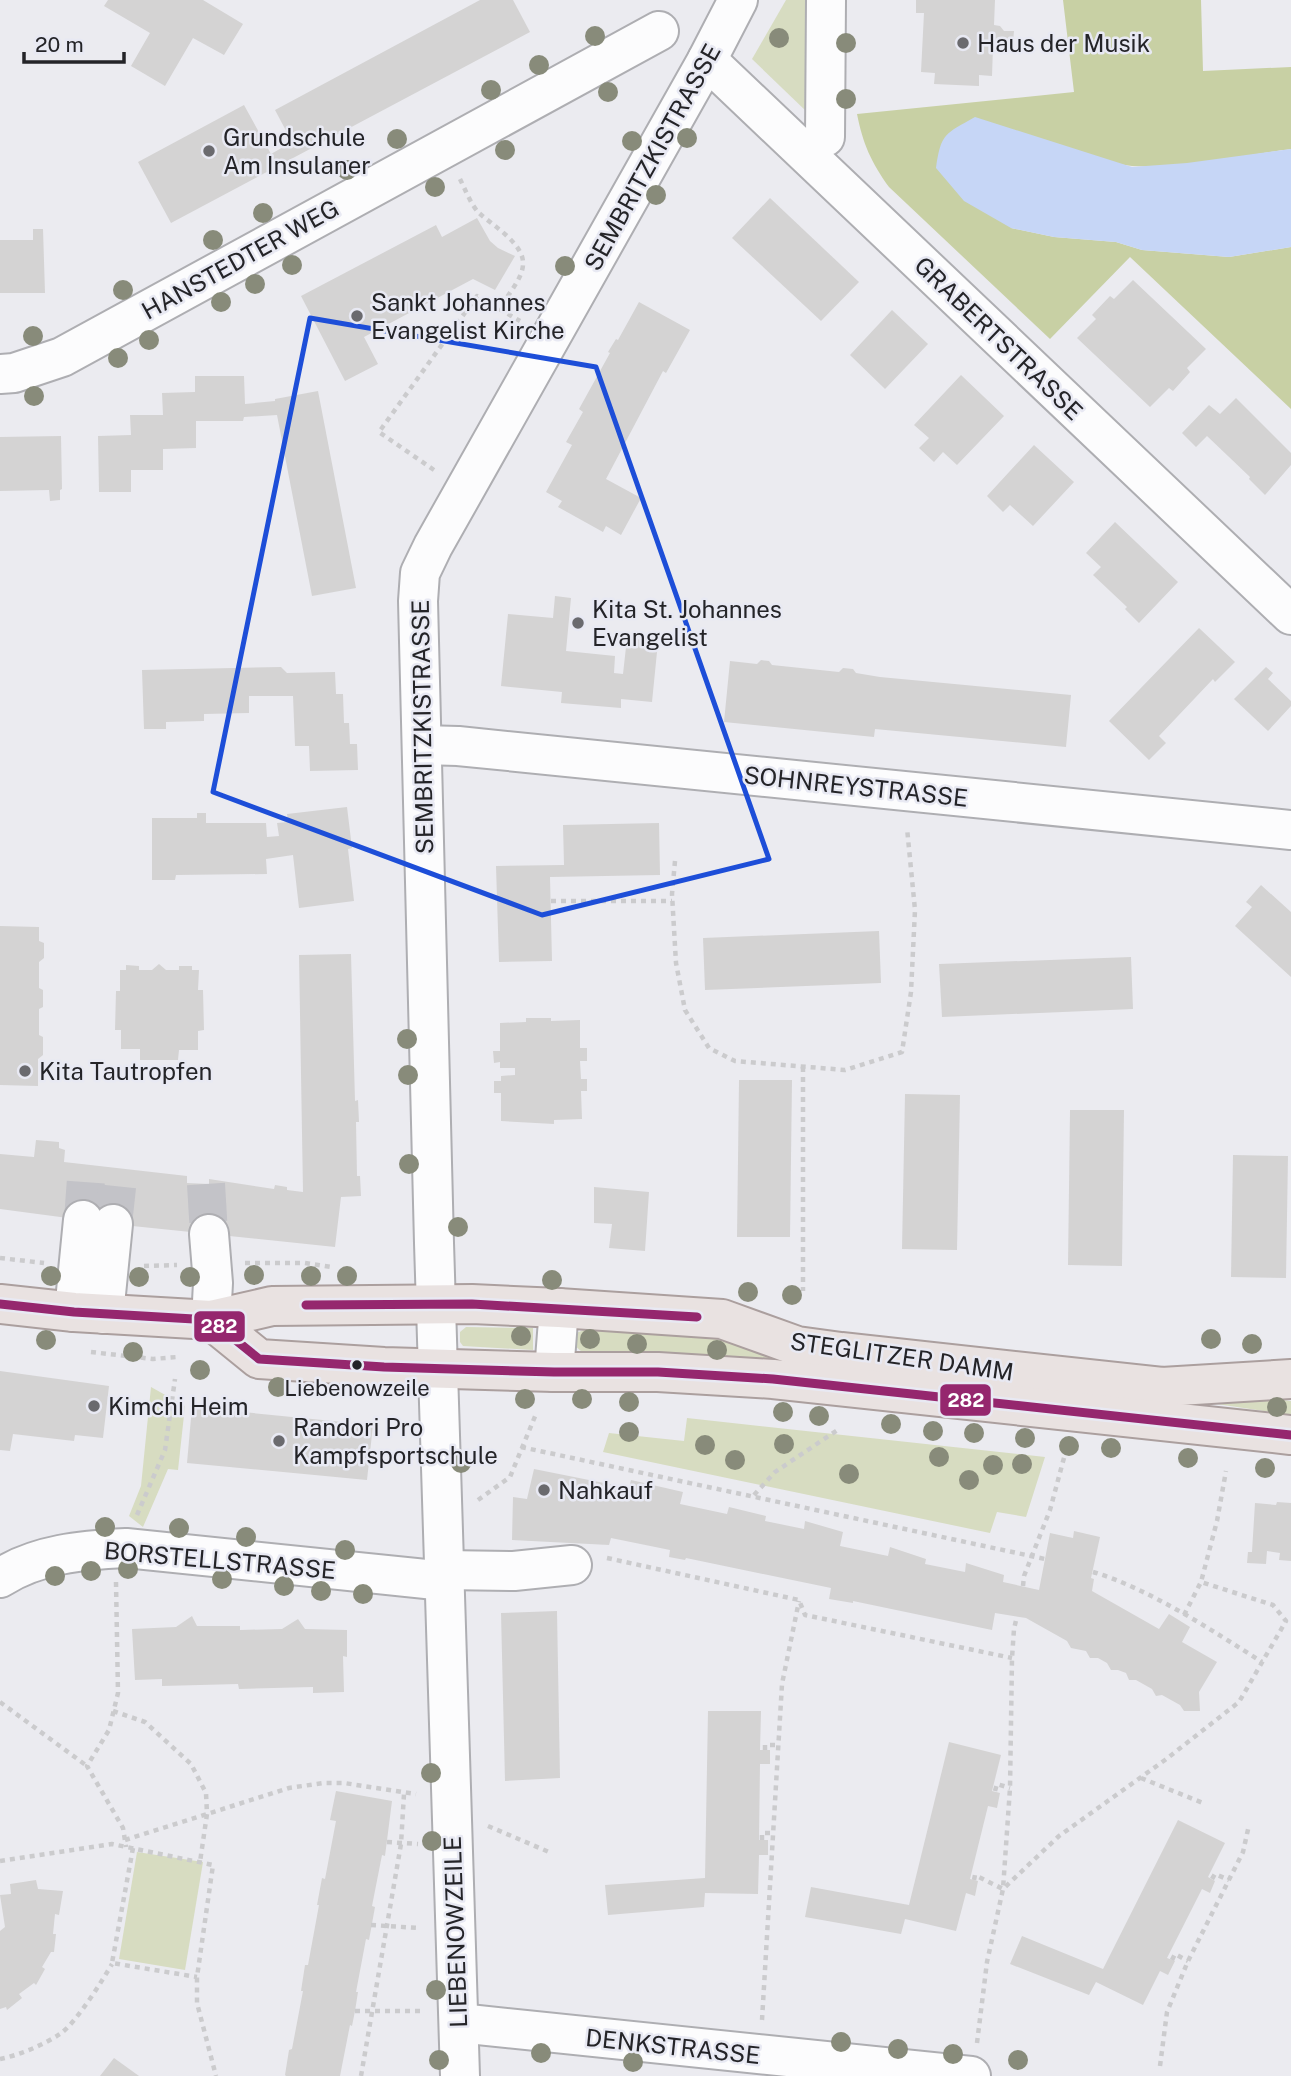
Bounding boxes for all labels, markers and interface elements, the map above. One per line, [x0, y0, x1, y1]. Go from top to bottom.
scale bar [24, 21, 124, 65]
place label: Haus der Musik [977, 29, 1150, 57]
text: 20 m [35, 32, 84, 57]
marker: Haus der Musik [955, 35, 971, 51]
street label: SEMBRITZKISTRASSE [578, 39, 726, 275]
place label: Grundschule Am Insulaner [223, 123, 371, 179]
marker: Grundschule Am Insulaner [201, 143, 217, 159]
street label: HANSTEDTER WEG [137, 193, 343, 325]
street label: GRABERTSTRASSE [909, 251, 1089, 425]
place label: Sankt Johannes Evangelist Kirche [371, 288, 565, 344]
marker: Sankt Johannes Evangelist Kirche [349, 308, 365, 324]
place label: Kita St. Johannes Evangelist [592, 595, 782, 651]
street label: SEMBRITZKISTRASSE [406, 599, 438, 855]
marker: Kita St. Johannes Evangelist [570, 615, 586, 631]
street label: SOHNREYSTRASSE [743, 760, 969, 812]
place label: Kita Tautropfen [39, 1057, 212, 1085]
marker: Kita Tautropfen [17, 1063, 33, 1079]
line badge: 282 [193, 1310, 246, 1343]
text: 282 [201, 1315, 237, 1337]
street label: STEGLITZER DAMM [788, 1326, 1016, 1386]
marker: Liebenowzeile [350, 1358, 364, 1372]
place label: Liebenowzeile [284, 1375, 430, 1401]
line badge: 282 [939, 1383, 992, 1417]
text: 282 [948, 1389, 984, 1411]
place label: Kimchi Heim [108, 1392, 248, 1420]
marker: Kimchi Heim [86, 1398, 102, 1414]
place label: Randori Pro Kampfsportschule [293, 1413, 498, 1469]
marker: Randori Pro Kampfsportschule [271, 1433, 287, 1449]
place label: Nahkauf [558, 1476, 653, 1504]
marker: Nahkauf [536, 1482, 552, 1498]
street label: BORSTELLSTRASSE [103, 1536, 337, 1584]
street label: LIEBENOWZEILE [438, 1836, 472, 2028]
street label: DENKSTRASSE [584, 2023, 762, 2069]

